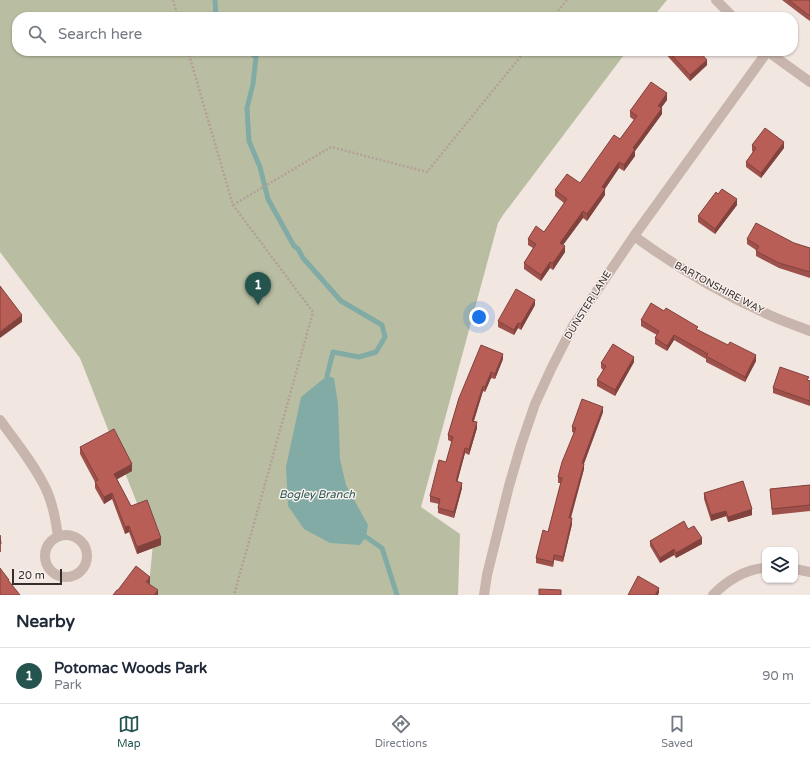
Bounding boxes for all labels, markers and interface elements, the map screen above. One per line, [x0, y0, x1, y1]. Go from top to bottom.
search box [12, 12, 798, 56]
icon: search [26, 23, 48, 45]
text: Search here [58, 25, 142, 43]
street label: BARTONSHIRE WAY [672, 259, 766, 317]
street label: DUNSTER LANE [562, 269, 614, 341]
pin: 1 [245, 272, 271, 305]
your location [469, 307, 489, 327]
water label: Bogley Branch [279, 488, 355, 501]
map controls [762, 547, 798, 583]
button: layers [762, 547, 798, 583]
scale bar [12, 567, 62, 586]
text: 20 m [18, 569, 45, 582]
text: Nearby [16, 611, 75, 632]
text: Potomac Woods Park [54, 659, 207, 677]
text: 1 [25, 668, 33, 684]
text: 90 m [762, 668, 794, 684]
text: Park [54, 677, 82, 693]
tab: Map [117, 713, 141, 750]
tab: Directions [375, 713, 427, 750]
tab: Saved [661, 713, 693, 750]

